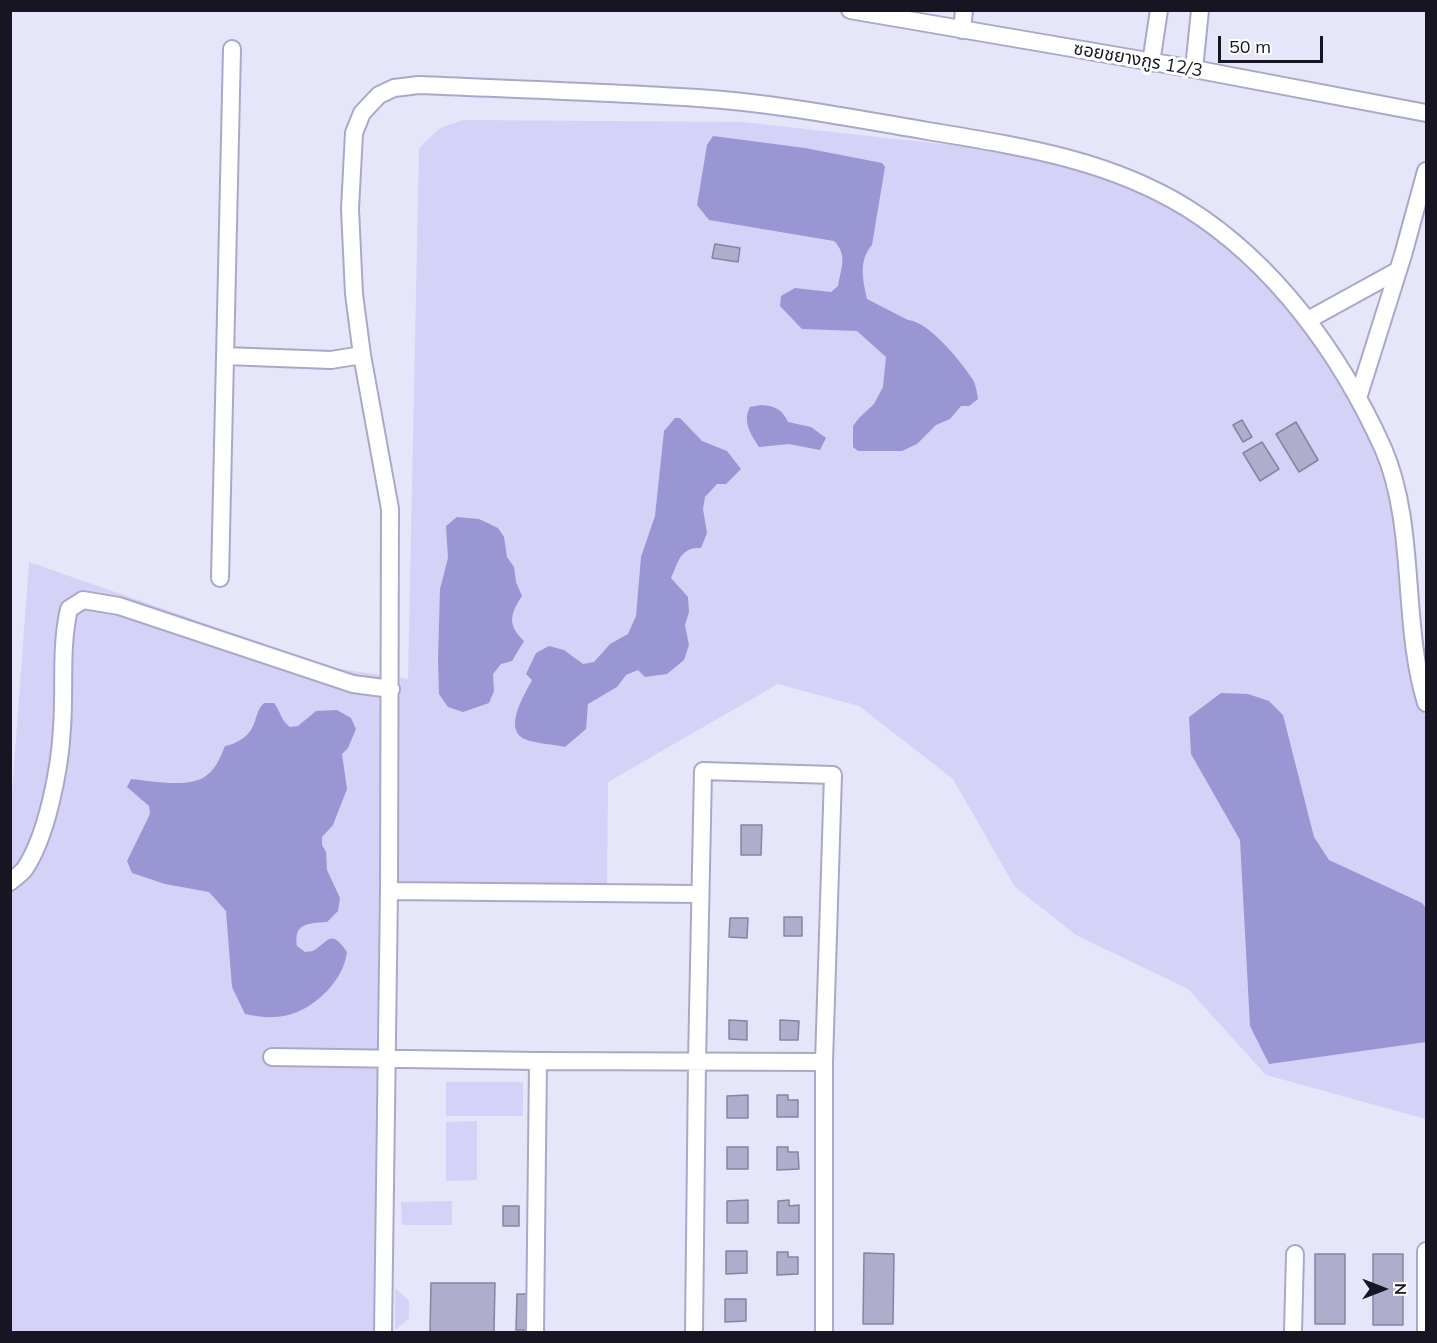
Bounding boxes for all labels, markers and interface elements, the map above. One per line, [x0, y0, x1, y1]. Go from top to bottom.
scale bar [1221, 24, 1326, 62]
text: 50 m [1229, 35, 1271, 58]
street label: ซอยชยางกูร 12/3 [1072, 38, 1204, 82]
north arrow [1353, 1259, 1413, 1319]
text: N [1391, 1283, 1411, 1295]

